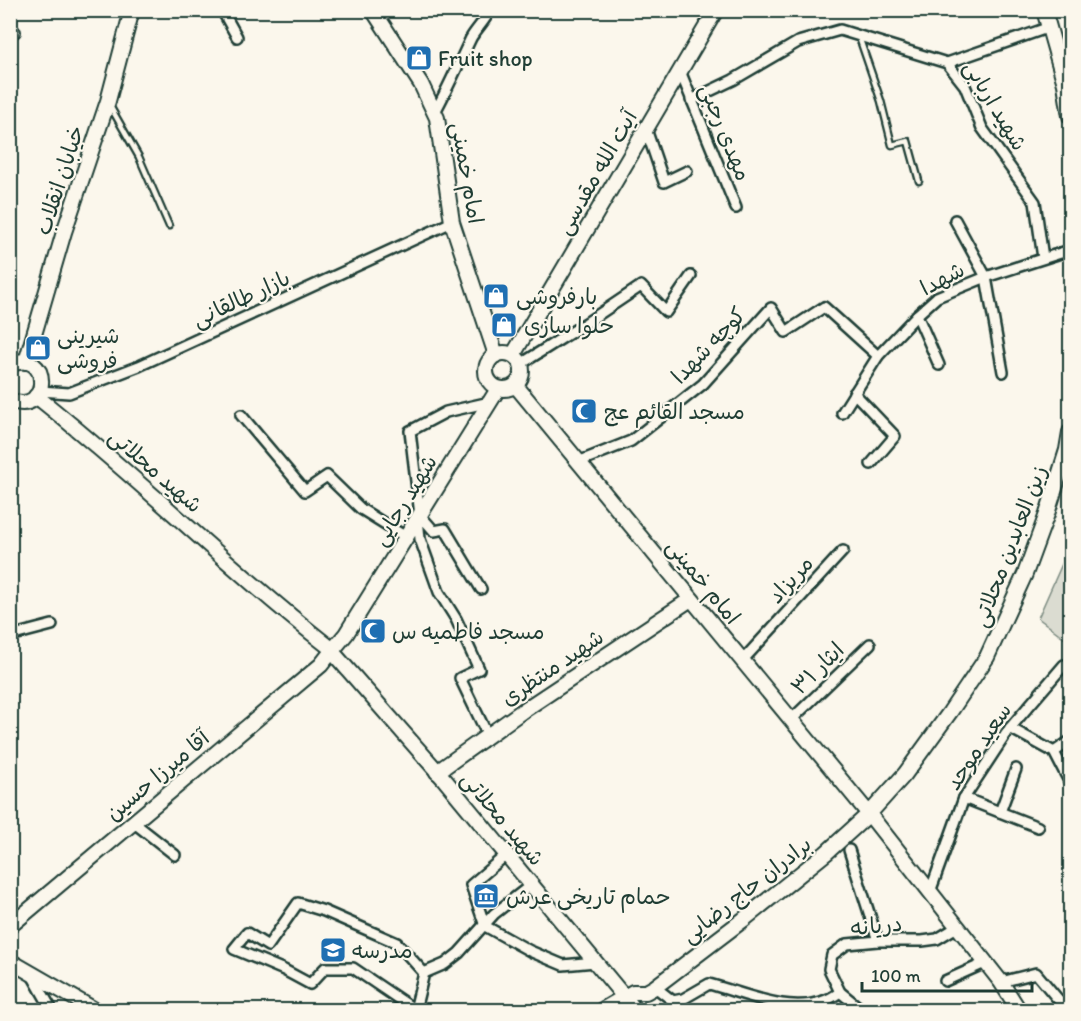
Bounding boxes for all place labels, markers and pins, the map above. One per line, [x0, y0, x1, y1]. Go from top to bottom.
shop icon: Fruit shop [404, 43, 434, 73]
place label: Fruit shop [438, 45, 533, 72]
shop icon: بارفروشی [481, 281, 511, 311]
place label: بارفروشی [516, 283, 598, 311]
shop icon: حلوا سازی [489, 310, 519, 340]
place label: حلوا سازی [524, 312, 614, 340]
place label: شیرینی فروشی [57, 322, 120, 375]
shop icon: شیرینی فروشی [23, 333, 53, 363]
mosque icon: مسجد القائم عج [569, 396, 599, 426]
place label: مسجد القائم عج [604, 398, 745, 428]
mosque icon: مسجد فاطمیه س [358, 616, 388, 646]
place label: مسجد فاطمیه س [392, 618, 545, 645]
museum icon: حمام تاریخی عرش [471, 881, 501, 911]
place label: حمام تاریخی عرش [506, 883, 670, 913]
school or university icon: مدرسه [318, 935, 348, 965]
place label: مدرسه [352, 937, 413, 964]

